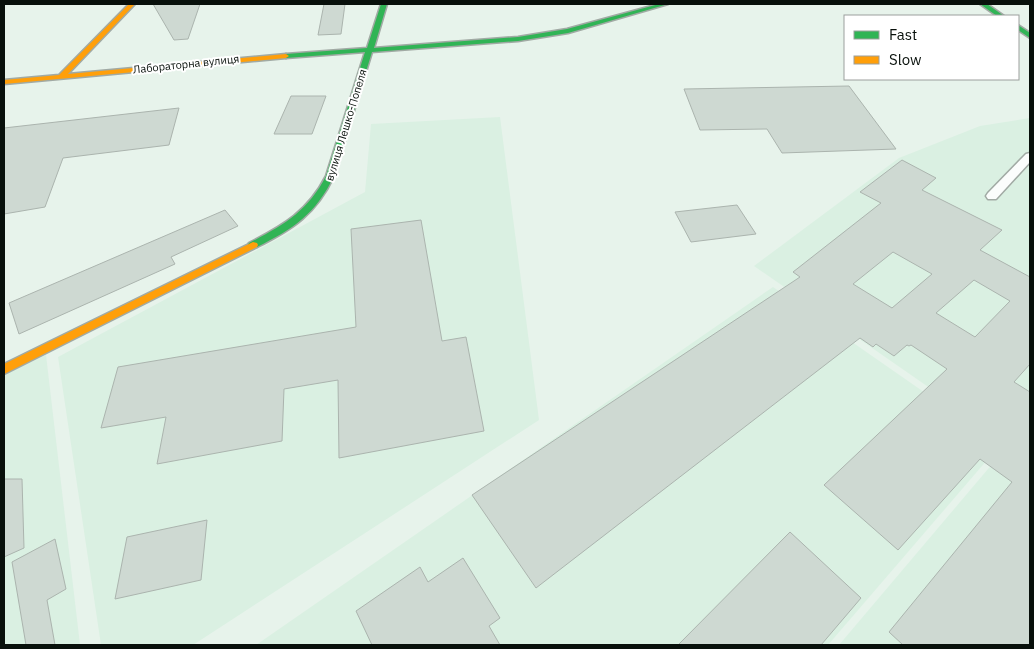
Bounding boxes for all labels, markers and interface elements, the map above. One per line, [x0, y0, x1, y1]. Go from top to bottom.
legend [844, 15, 1019, 80]
text: Fast [889, 25, 917, 44]
text: Slow [889, 50, 922, 69]
street label: Лабораторна вулиця [132, 51, 240, 77]
street label: вулиця Лешко-Попеля [322, 67, 370, 183]

